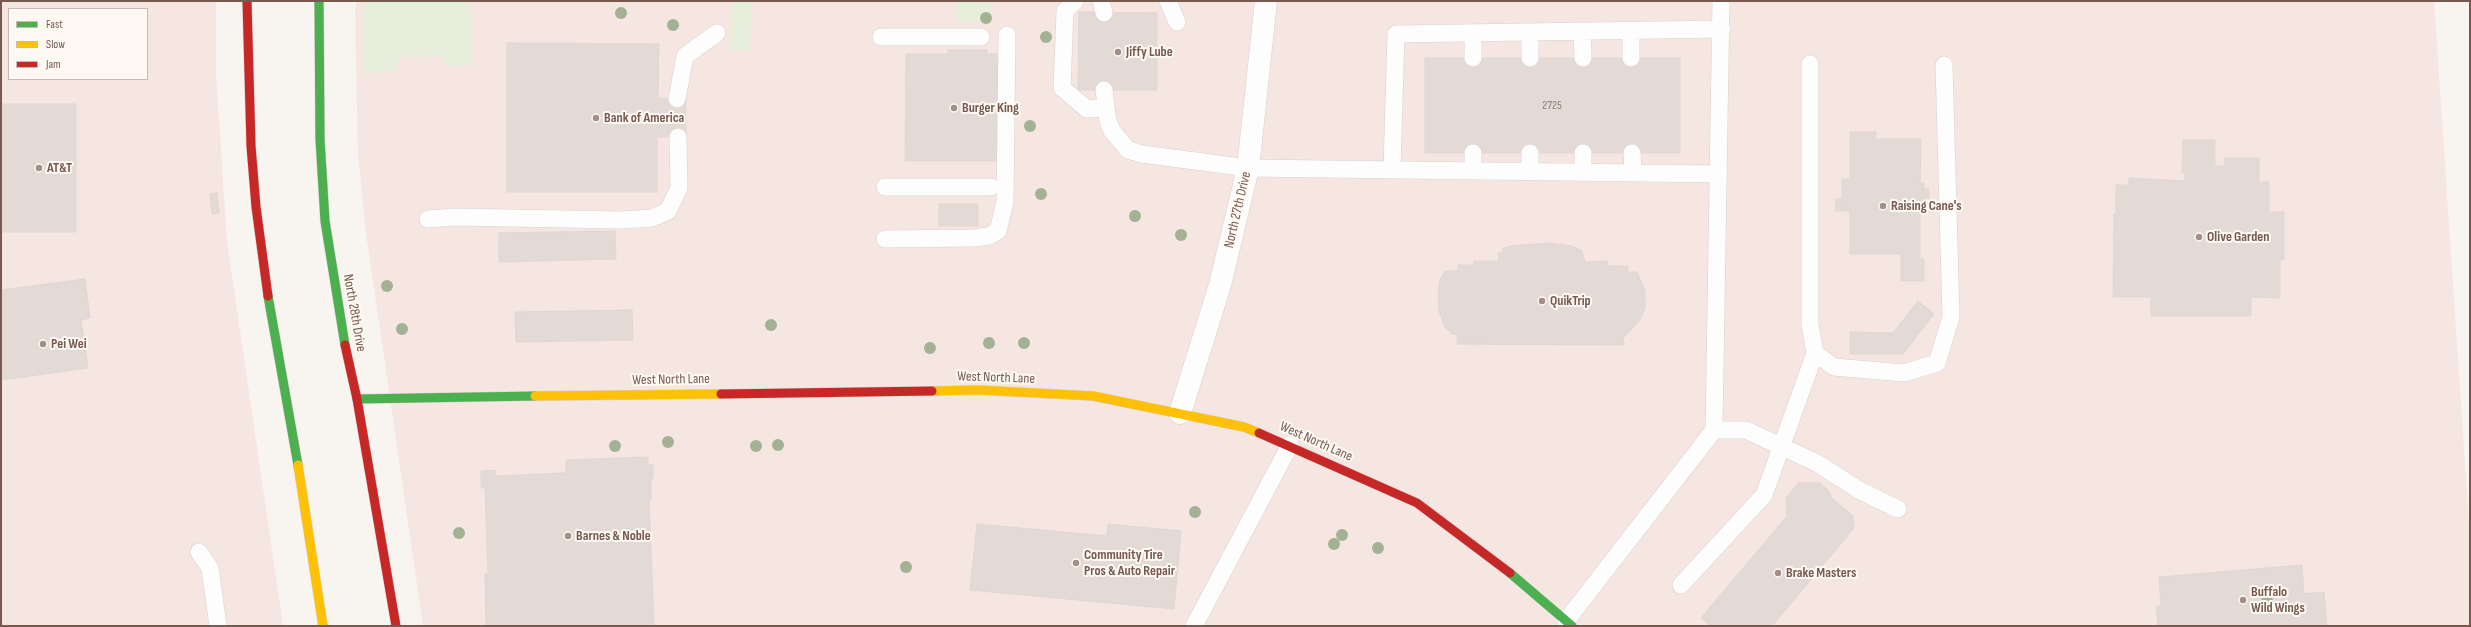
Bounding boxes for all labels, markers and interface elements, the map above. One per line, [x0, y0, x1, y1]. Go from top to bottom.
legend [8, 8, 148, 80]
text: Fast [46, 17, 63, 32]
text: Slow [46, 37, 65, 52]
place label: Jiffy Lube [1126, 44, 1173, 60]
marker: Jiffy Lube [1113, 47, 1123, 57]
text: Jam [46, 57, 61, 72]
house number: 2725 [1542, 99, 1562, 113]
place label: Burger King [962, 100, 1019, 116]
marker: Burger King [949, 103, 959, 113]
place label: Bank of America [604, 110, 684, 126]
marker: Bank of America [591, 113, 601, 123]
place label: AT&T [47, 160, 72, 176]
marker: AT&T [34, 163, 44, 173]
street label: North 27th Drive [1221, 170, 1255, 250]
place label: Raising Cane's [1891, 198, 1962, 214]
marker: Raising Cane's [1878, 201, 1888, 211]
place label: Olive Garden [2207, 229, 2270, 245]
marker: Olive Garden [2194, 232, 2204, 242]
street label: North 28th Drive [339, 273, 369, 353]
place label: QuikTrip [1550, 293, 1591, 309]
marker: QuikTrip [1537, 296, 1547, 306]
place label: Pei Wei [51, 336, 87, 352]
marker: Pei Wei [38, 339, 48, 349]
street label: West North Lane [957, 368, 1035, 388]
street label: West North Lane [632, 371, 710, 389]
street label: West North Lane [1277, 418, 1355, 466]
place label: Barnes & Noble [576, 528, 651, 544]
marker: Barnes & Noble [563, 531, 573, 541]
place label: Community Tire Pros & Auto Repair [1084, 547, 1175, 580]
marker: Community Tire Pros & Auto Repair [1071, 558, 1081, 568]
place label: Brake Masters [1786, 565, 1856, 581]
marker: Brake Masters [1773, 568, 1783, 578]
place label: Buffalo Wild Wings [2251, 584, 2305, 616]
marker: Buffalo Wild Wings [2238, 595, 2248, 605]

